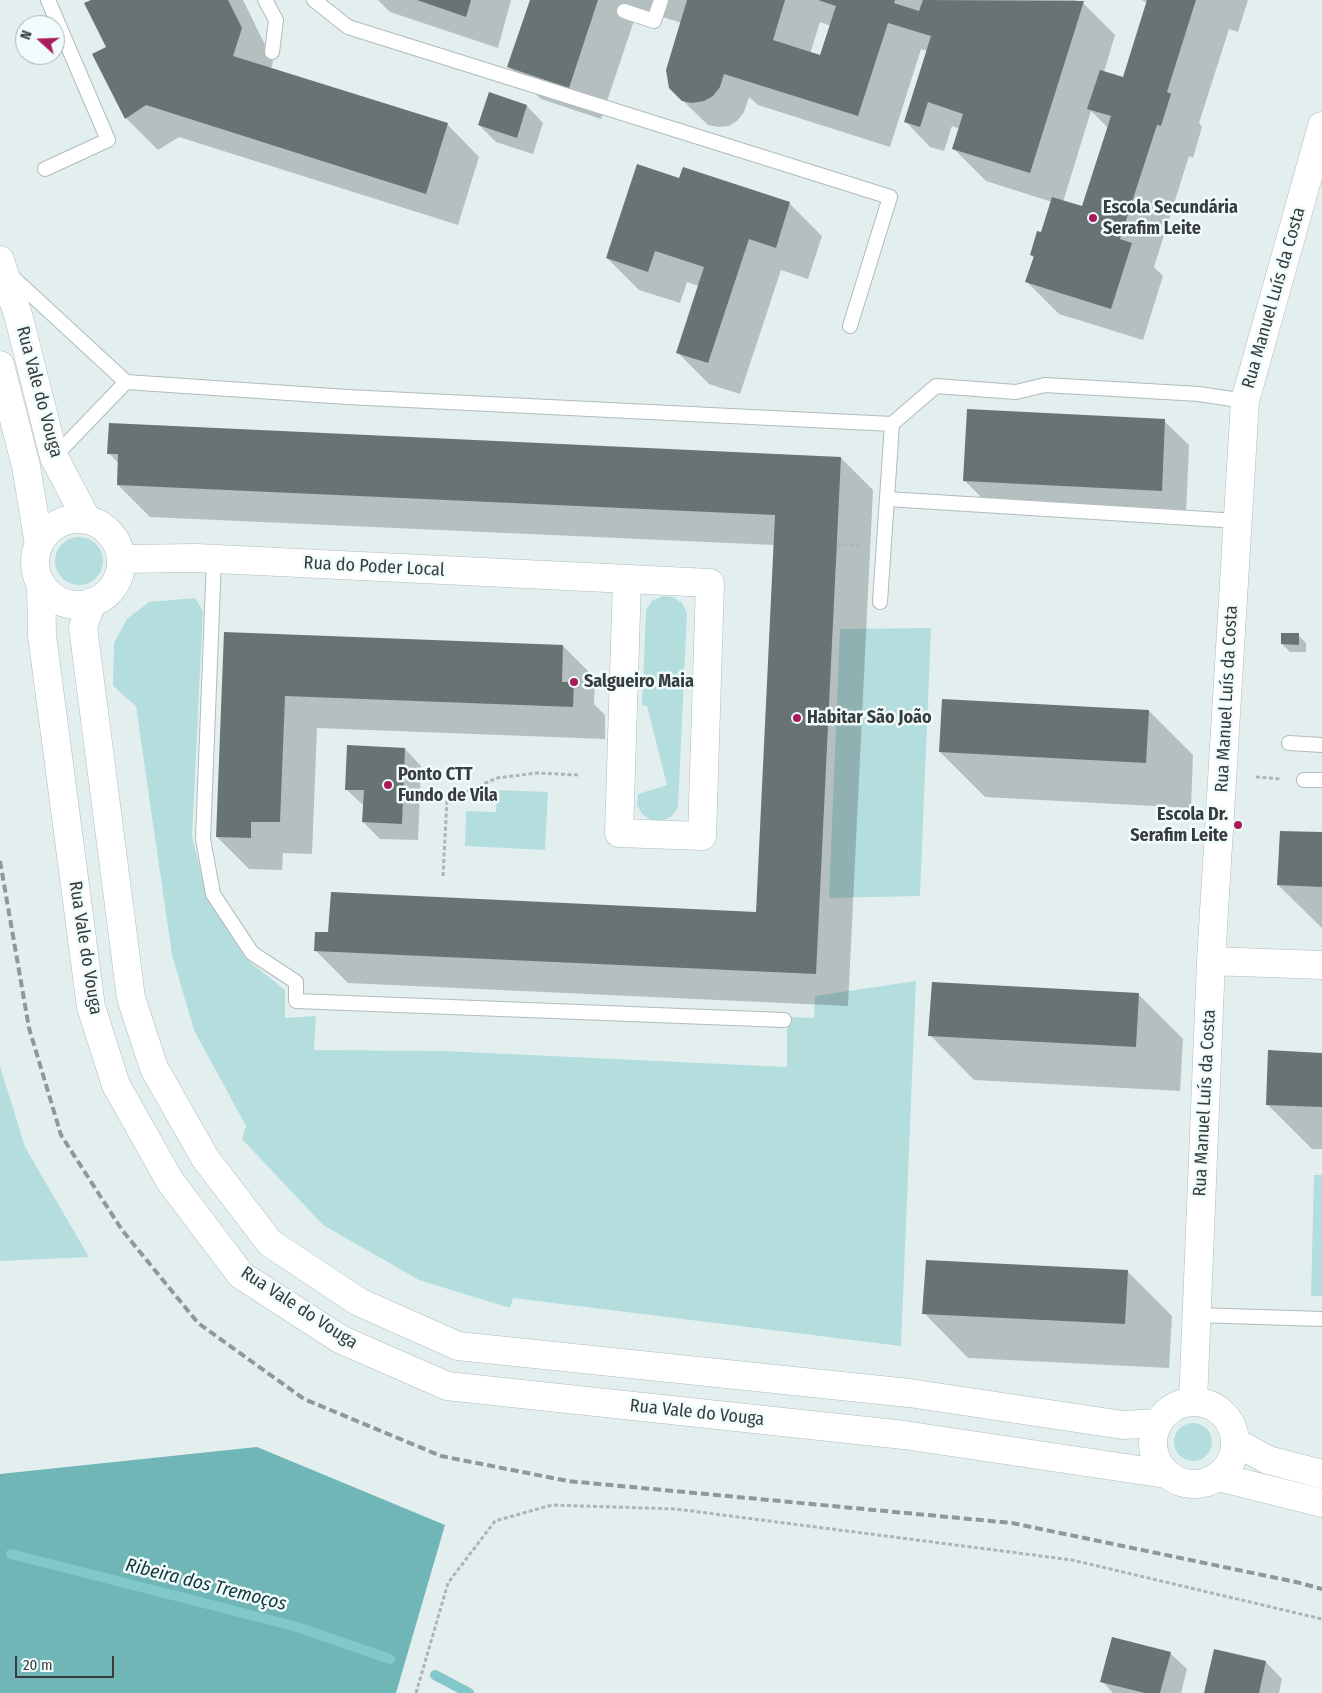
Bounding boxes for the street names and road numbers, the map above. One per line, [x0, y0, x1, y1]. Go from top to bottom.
street label: Rua Manuel Luís da Costa [1238, 205, 1310, 391]
street label: Rua Vale do Vouga [11, 324, 67, 460]
street label: Rua do Poder Local [303, 553, 445, 581]
street label: Rua Manuel Luís da Costa [1211, 605, 1243, 793]
street label: Rua Vale do Vouga [64, 880, 106, 1016]
street label: Rua Manuel Luís da Costa [1189, 1009, 1221, 1197]
street label: Rua Vale do Vouga [237, 1262, 361, 1354]
street label: Rua Vale do Vouga [629, 1395, 765, 1431]

